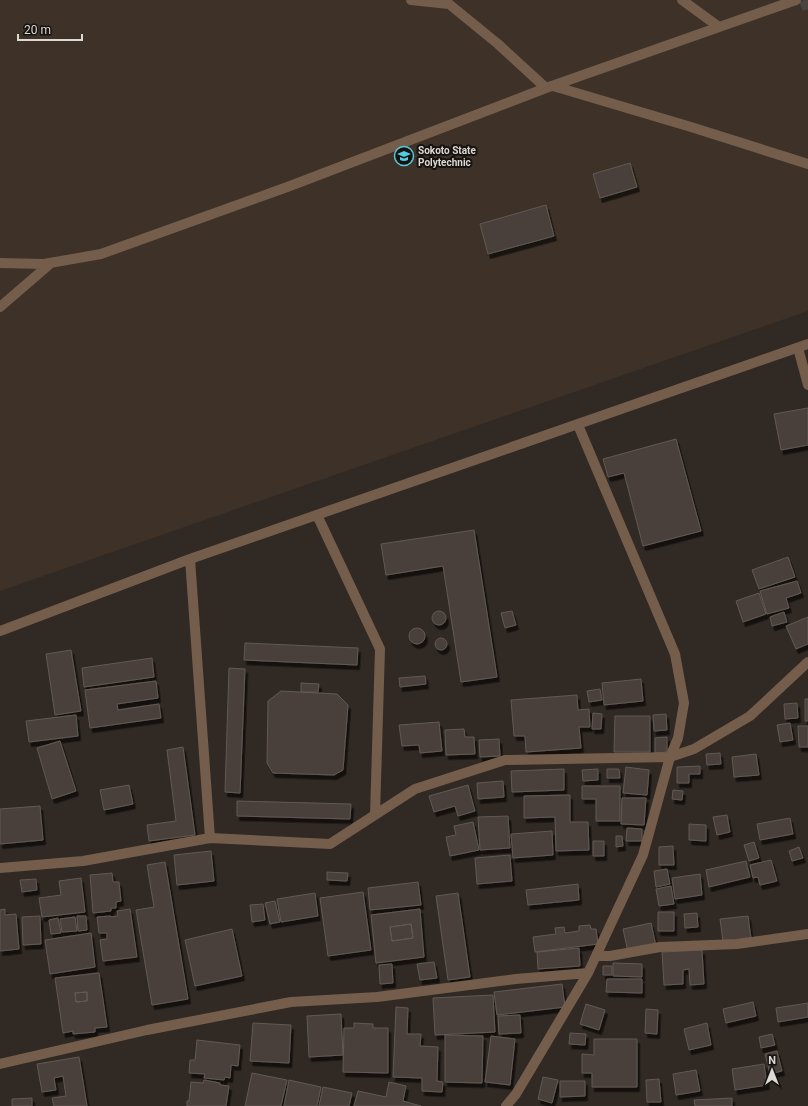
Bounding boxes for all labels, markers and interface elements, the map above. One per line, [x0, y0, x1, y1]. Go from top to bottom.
scale bar [18, 16, 82, 42]
text: 20 m [24, 23, 51, 37]
school or university icon: Sokoto State Polytechnic [393, 145, 415, 167]
place label: Sokoto State Polytechnic [418, 145, 476, 168]
north arrow [752, 1050, 792, 1090]
text: N [768, 1054, 776, 1067]

